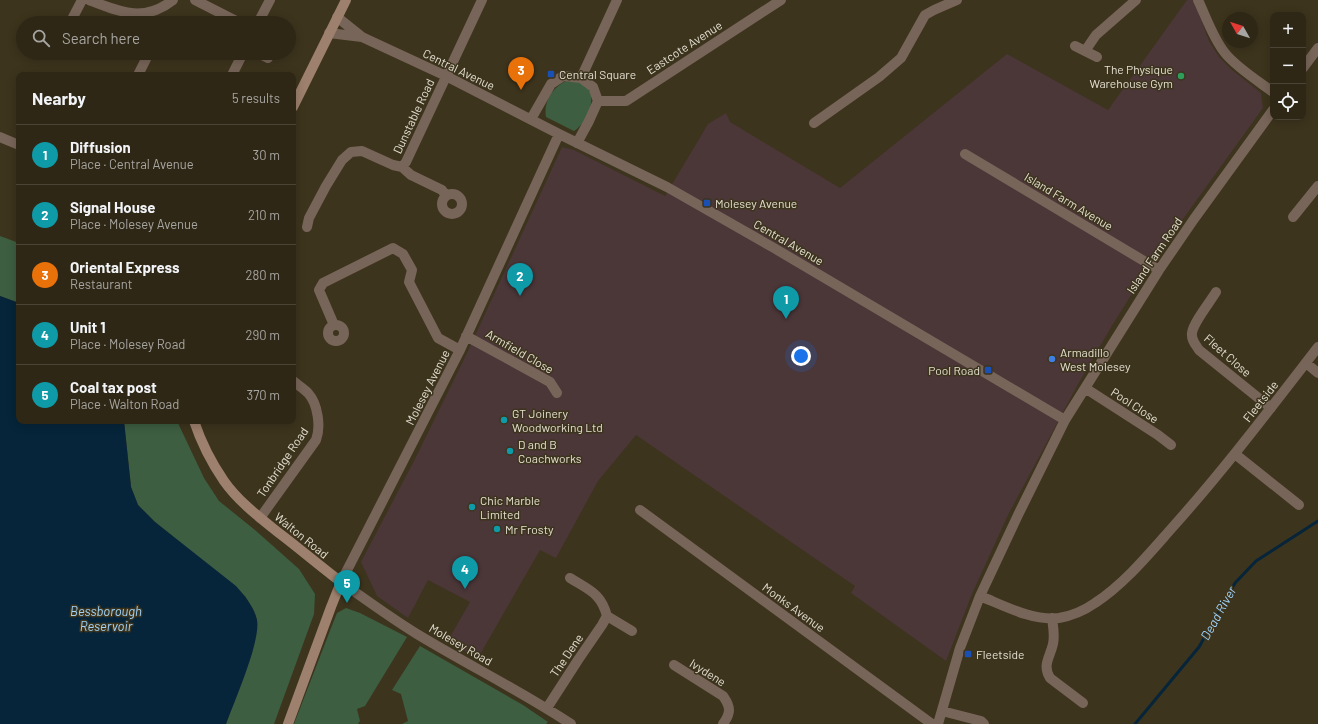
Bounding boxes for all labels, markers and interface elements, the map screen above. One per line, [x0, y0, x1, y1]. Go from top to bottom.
north arrow [1222, 12, 1258, 48]
map controls [1270, 12, 1306, 120]
button: + [1270, 12, 1306, 48]
search box [16, 16, 296, 60]
street label: Eastcote Avenue [644, 17, 724, 77]
icon: search [30, 27, 52, 49]
text: Search here [62, 29, 140, 47]
street label: Central Avenue [421, 46, 497, 92]
button: − [1270, 48, 1306, 84]
pin: 3 [508, 57, 534, 90]
place label: The Physique Warehouse Gym [1089, 62, 1173, 90]
place label: Central Square [559, 67, 636, 81]
marker: Central Square [546, 69, 556, 79]
marker: The Physique Warehouse Gym [1176, 71, 1186, 81]
street label: Dunstable Road [390, 76, 436, 156]
button: locate [1270, 84, 1306, 120]
text: Nearby [32, 88, 86, 108]
text: 5 results [232, 90, 280, 106]
text: Diffusion [70, 138, 131, 156]
text: 1 [43, 147, 47, 163]
text: 30 m [253, 147, 280, 163]
text: Place · Central Avenue [70, 156, 194, 172]
street label: Island Farm Avenue [1022, 169, 1116, 233]
place label: Molesey Avenue [715, 196, 797, 210]
text: Signal House [70, 198, 156, 216]
marker: Molesey Avenue [702, 198, 712, 208]
text: 2 [41, 207, 49, 223]
text: 210 m [248, 207, 280, 223]
street label: Island Farm Road [1123, 214, 1185, 296]
text: Place · Molesey Avenue [70, 216, 198, 232]
street label: Central Avenue [752, 216, 826, 268]
text: Oriental Express [70, 258, 180, 276]
pin: 2 [507, 263, 533, 296]
text: 3 [41, 267, 49, 283]
text: 280 m [246, 267, 280, 283]
text: Restaurant [70, 276, 132, 292]
pin: 1 [773, 286, 799, 319]
text: Unit 1 [70, 318, 105, 336]
street label: Armfield Close [484, 326, 556, 376]
text: 4 [41, 327, 49, 343]
text: 290 m [246, 327, 280, 343]
street label: Fleet Close [1202, 331, 1254, 379]
text: Place · Molesey Road [70, 336, 185, 352]
place label: Armadillo West Molesey [1060, 345, 1131, 373]
your location [791, 346, 811, 366]
street label: Molesey Avenue [402, 347, 452, 427]
marker: Armadillo West Molesey [1047, 354, 1057, 364]
place label: Pool Road [928, 363, 980, 377]
marker: Pool Road [983, 365, 993, 375]
text: Coal tax post [70, 378, 157, 396]
street label: Fleetside [1240, 378, 1280, 424]
street label: Pool Close [1109, 384, 1161, 426]
text: 5 [41, 387, 49, 403]
text: 370 m [246, 387, 280, 403]
text: Place · Walton Road [70, 396, 179, 412]
place label: GT Joinery Woodworking Ltd [512, 406, 603, 434]
marker: GT Joinery Woodworking Ltd [499, 415, 509, 425]
street label: Tonbridge Road [253, 424, 311, 500]
place label: D and B Coachworks [518, 437, 582, 465]
marker: D and B Coachworks [505, 446, 515, 456]
place label: Chic Marble Limited [480, 493, 540, 521]
marker: Chic Marble Limited [467, 502, 477, 512]
street label: Walton Road [272, 509, 332, 561]
place label: Mr Frosty [505, 522, 554, 536]
marker: Mr Frosty [492, 524, 502, 534]
pin: 4 [452, 556, 478, 589]
pin: 5 [334, 570, 360, 603]
street label: Monks Avenue [760, 580, 828, 634]
water label: Dead River [1197, 583, 1239, 643]
water label: Bessborough Reservoir [70, 603, 142, 634]
street label: Molesey Road [427, 620, 495, 668]
street label: The Dene [547, 631, 585, 679]
place label: Fleetside [976, 647, 1024, 661]
marker: Fleetside [963, 649, 973, 659]
street label: Ivydene [687, 655, 729, 689]

